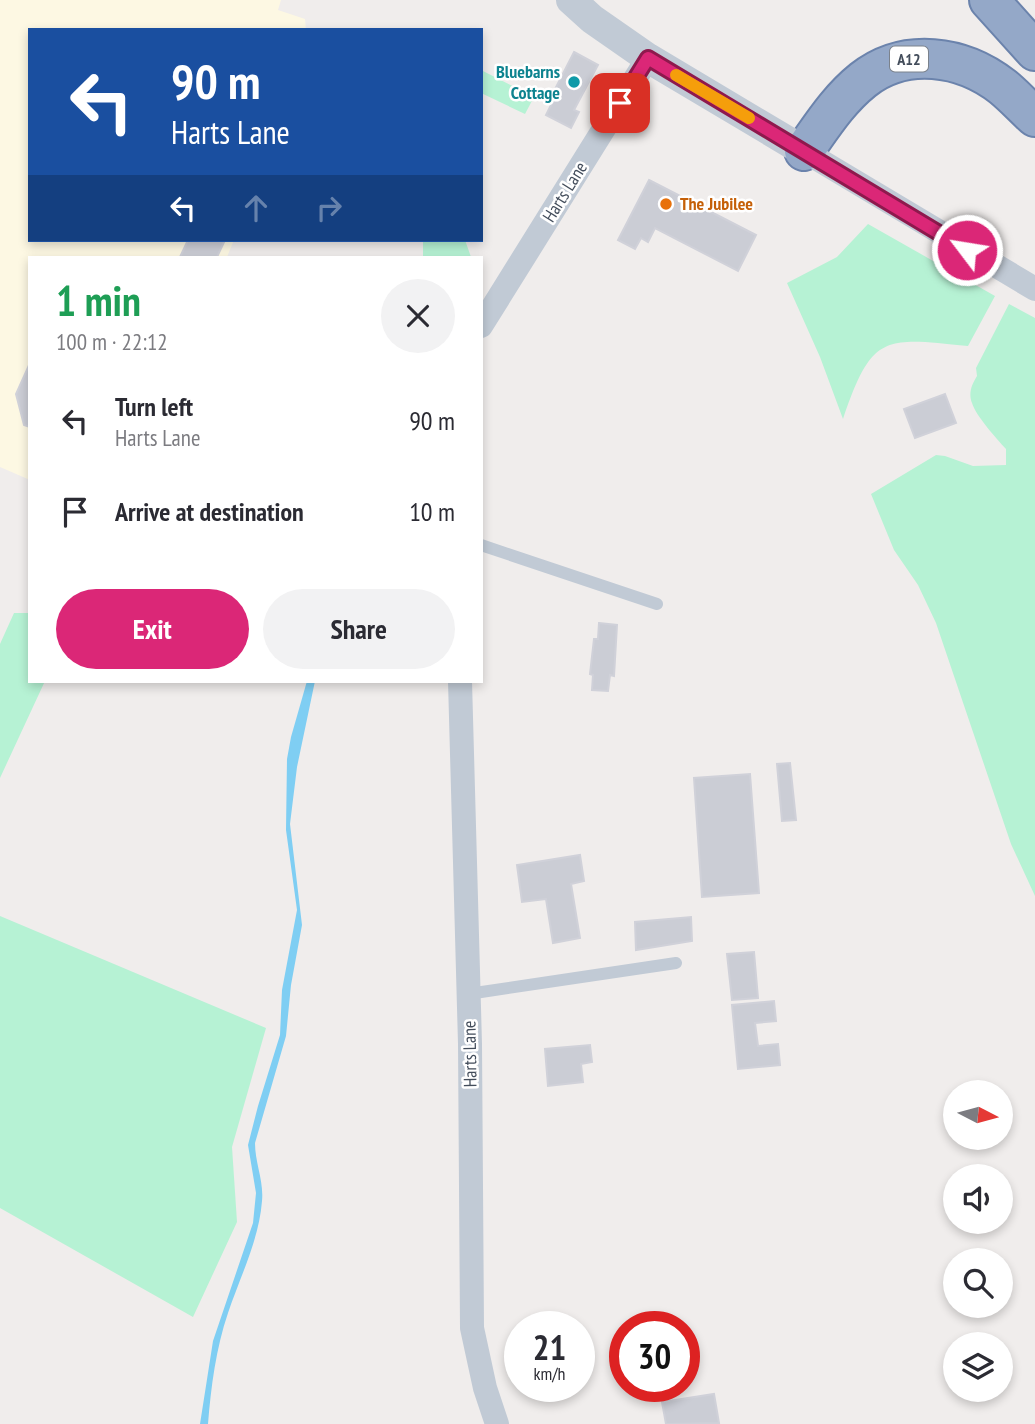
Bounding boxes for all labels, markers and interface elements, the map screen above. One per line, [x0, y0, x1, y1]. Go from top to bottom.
road number: A12 [890, 46, 928, 72]
text: 90 m [171, 49, 260, 113]
icon: left [56, 56, 147, 147]
place label: Bluebarns Cottage [496, 60, 560, 104]
pin [590, 73, 650, 133]
marker: Bluebarns Cottage [566, 74, 582, 90]
icon: arrive [601, 84, 639, 122]
text: Harts Lane [171, 111, 290, 153]
street label: Harts Lane [537, 157, 592, 226]
icon: left [164, 189, 202, 227]
icon: ahead [237, 189, 275, 227]
icon: right [310, 189, 348, 227]
place label: The Jubilee [680, 192, 753, 215]
marker: The Jubilee [658, 196, 674, 212]
position arrow [930, 213, 1004, 287]
text: 1 min [56, 273, 141, 328]
button: close [381, 279, 455, 353]
text: 100 m · 22:12 [56, 327, 168, 356]
text: Turn left [115, 390, 193, 423]
icon: left [56, 402, 94, 440]
text: 90 m [409, 404, 455, 437]
text: Harts Lane [115, 423, 200, 452]
icon: arrive [56, 493, 94, 531]
text: Arrive at destination [115, 495, 304, 528]
text: 10 m [409, 495, 455, 528]
button: Exit [56, 589, 249, 669]
button: Share [263, 589, 455, 669]
street label: Harts Lane [457, 1020, 482, 1088]
north arrow [943, 1080, 1013, 1150]
map controls [943, 1080, 1013, 1402]
button: sound [943, 1164, 1013, 1234]
button: search [943, 1248, 1013, 1318]
speed limit sign: 30 [609, 1311, 700, 1402]
text: 21 [533, 1324, 566, 1370]
button: layers [943, 1332, 1013, 1402]
text: km/h [534, 1362, 565, 1385]

